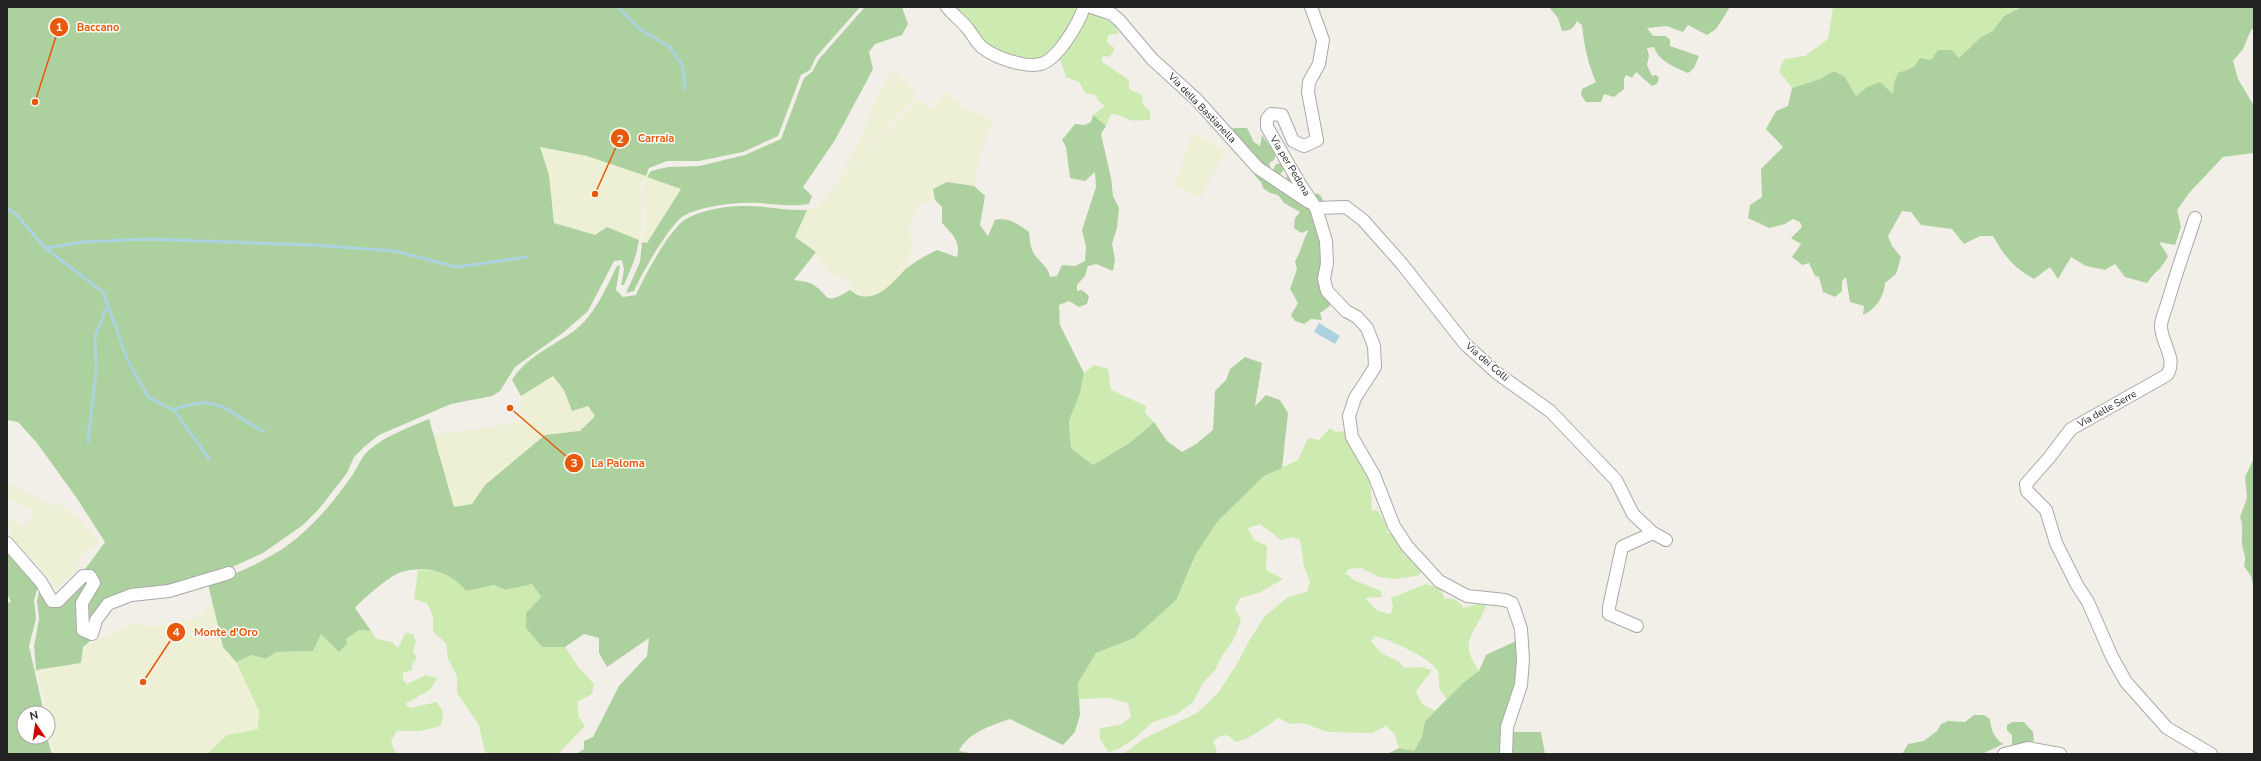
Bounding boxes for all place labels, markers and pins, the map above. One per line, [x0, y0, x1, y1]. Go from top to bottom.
callout: Baccano [49, 15, 127, 38]
callout: Carraia [610, 127, 683, 150]
callout: La Paloma [564, 451, 653, 474]
callout: Monte d'Oro [166, 621, 266, 644]

